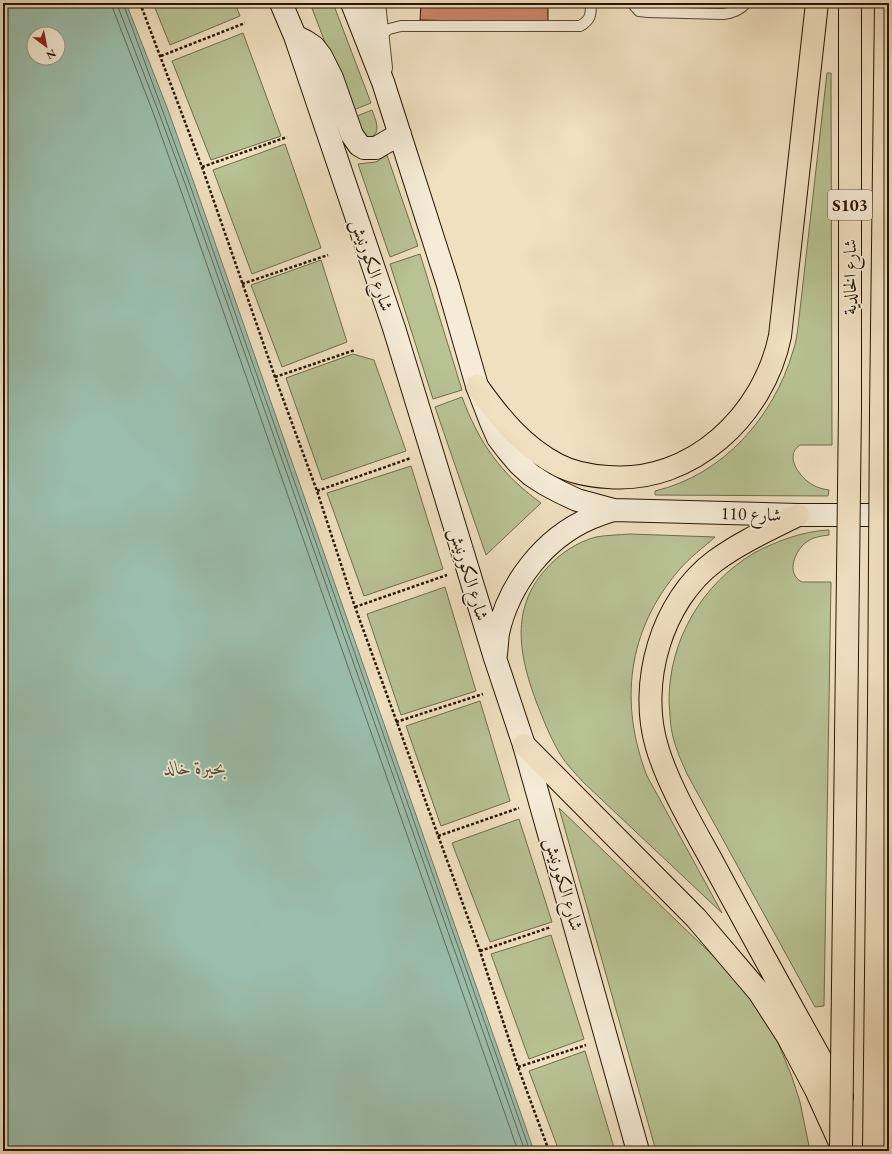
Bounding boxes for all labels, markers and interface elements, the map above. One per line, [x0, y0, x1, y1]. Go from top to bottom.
north arrow [26, 26, 66, 66]
text: N [44, 46, 59, 63]
road number: S103 [828, 190, 872, 220]
street label: شارع الكورنيش [342, 216, 399, 315]
street label: شارع الخالدية [838, 239, 865, 315]
street label: شارع 110 [720, 501, 782, 530]
street label: شارع الكورنيش [441, 525, 495, 624]
water label: بحيرة خالد [163, 755, 227, 780]
street label: شارع الكورنيش [536, 834, 589, 934]

